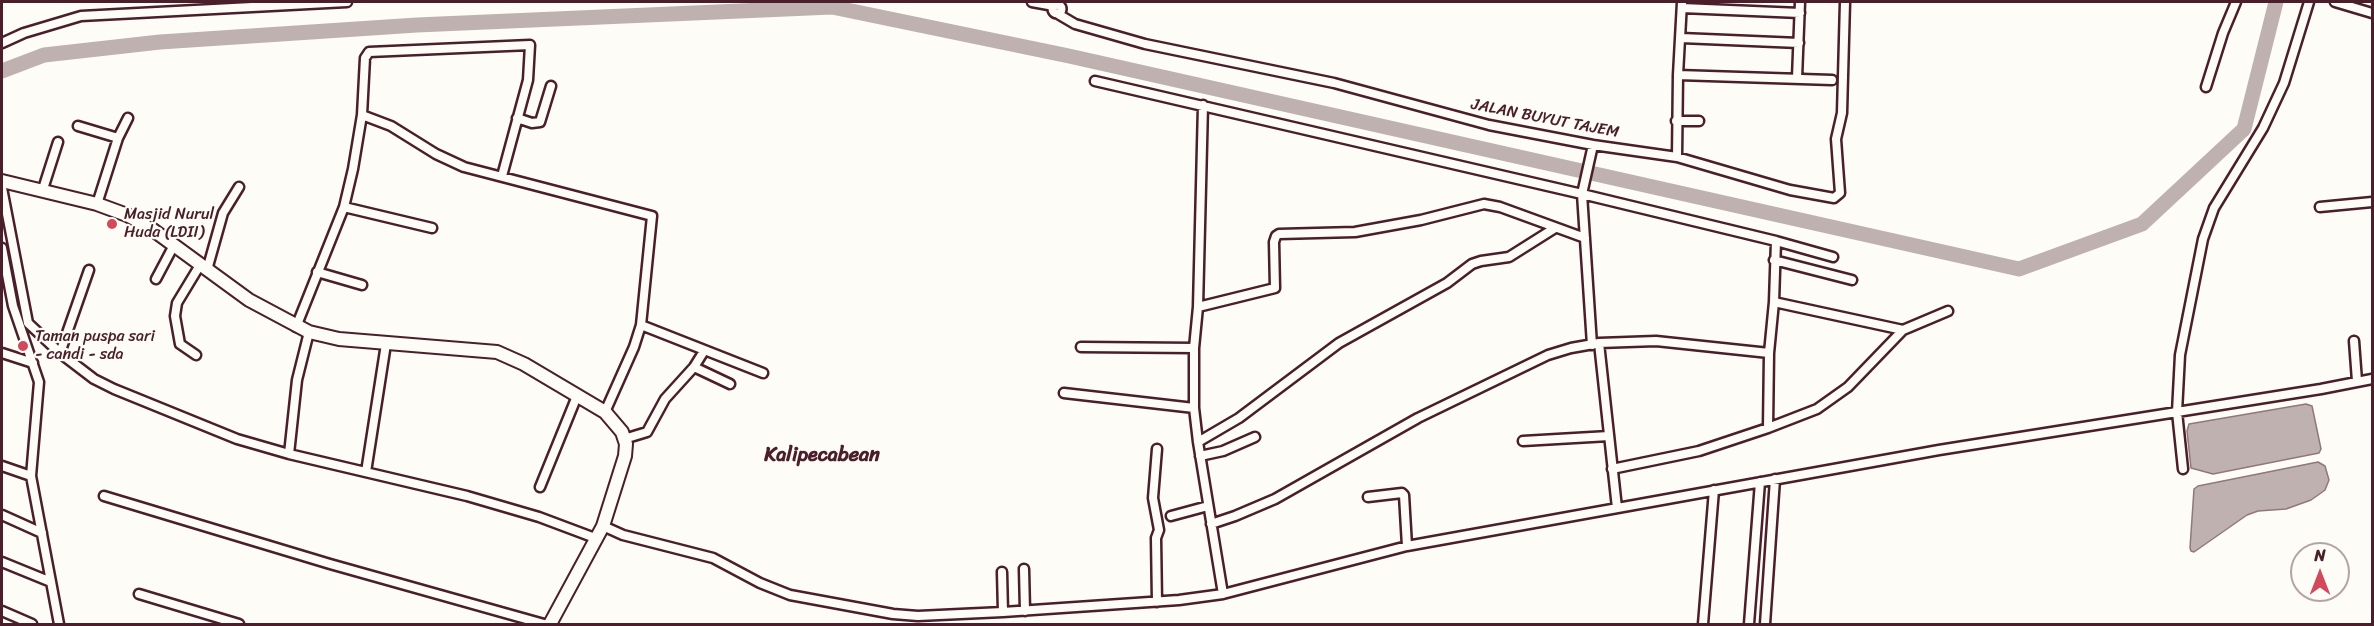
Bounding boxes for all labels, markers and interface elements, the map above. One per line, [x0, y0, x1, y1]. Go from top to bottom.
street label: JALAN BUYUT TAJEM [1469, 95, 1621, 143]
place label: Masjid Nurul Huda (LDII) [124, 205, 214, 243]
marker: Masjid Nurul Huda (LDII) [105, 217, 119, 231]
place label: Taman puspa sari - candi - sda [35, 327, 155, 365]
marker: Taman puspa sari - candi - sda [16, 339, 30, 353]
district label: Kalipecabean [764, 444, 880, 468]
text: N [2314, 541, 2326, 570]
north arrow [2290, 542, 2350, 602]

